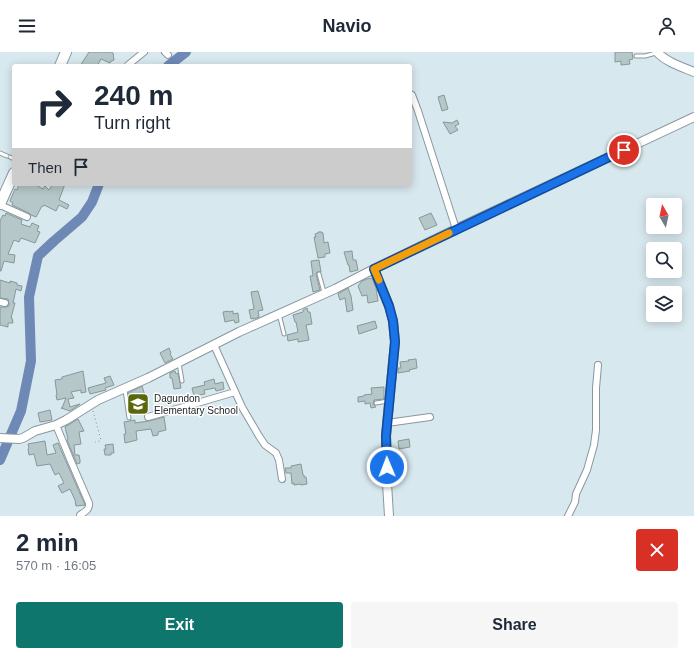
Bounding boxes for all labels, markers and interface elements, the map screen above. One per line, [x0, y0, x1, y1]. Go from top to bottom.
icon: menu [16, 15, 38, 37]
icon: person [656, 15, 678, 37]
text: Navio [322, 16, 372, 36]
icon: right [28, 80, 80, 132]
text: 240 m [94, 80, 173, 111]
text: Turn right [94, 113, 170, 133]
pin [607, 133, 641, 167]
icon: arrive [613, 139, 635, 161]
icon: arrive [70, 156, 92, 178]
text: Then [28, 159, 62, 176]
north arrow [646, 198, 682, 234]
map controls [646, 198, 682, 322]
button: search [646, 242, 682, 278]
button: layers [646, 286, 682, 322]
school or university icon: Dagundon Elementary School [125, 391, 151, 417]
place label: Dagundon Elementary School [154, 393, 238, 416]
position arrow [366, 446, 408, 488]
text: 2 min [16, 529, 79, 556]
button: close [636, 529, 678, 571]
text: 570 m · 16:05 [16, 558, 96, 573]
button: Exit [16, 602, 343, 648]
button: Share [351, 602, 678, 648]

